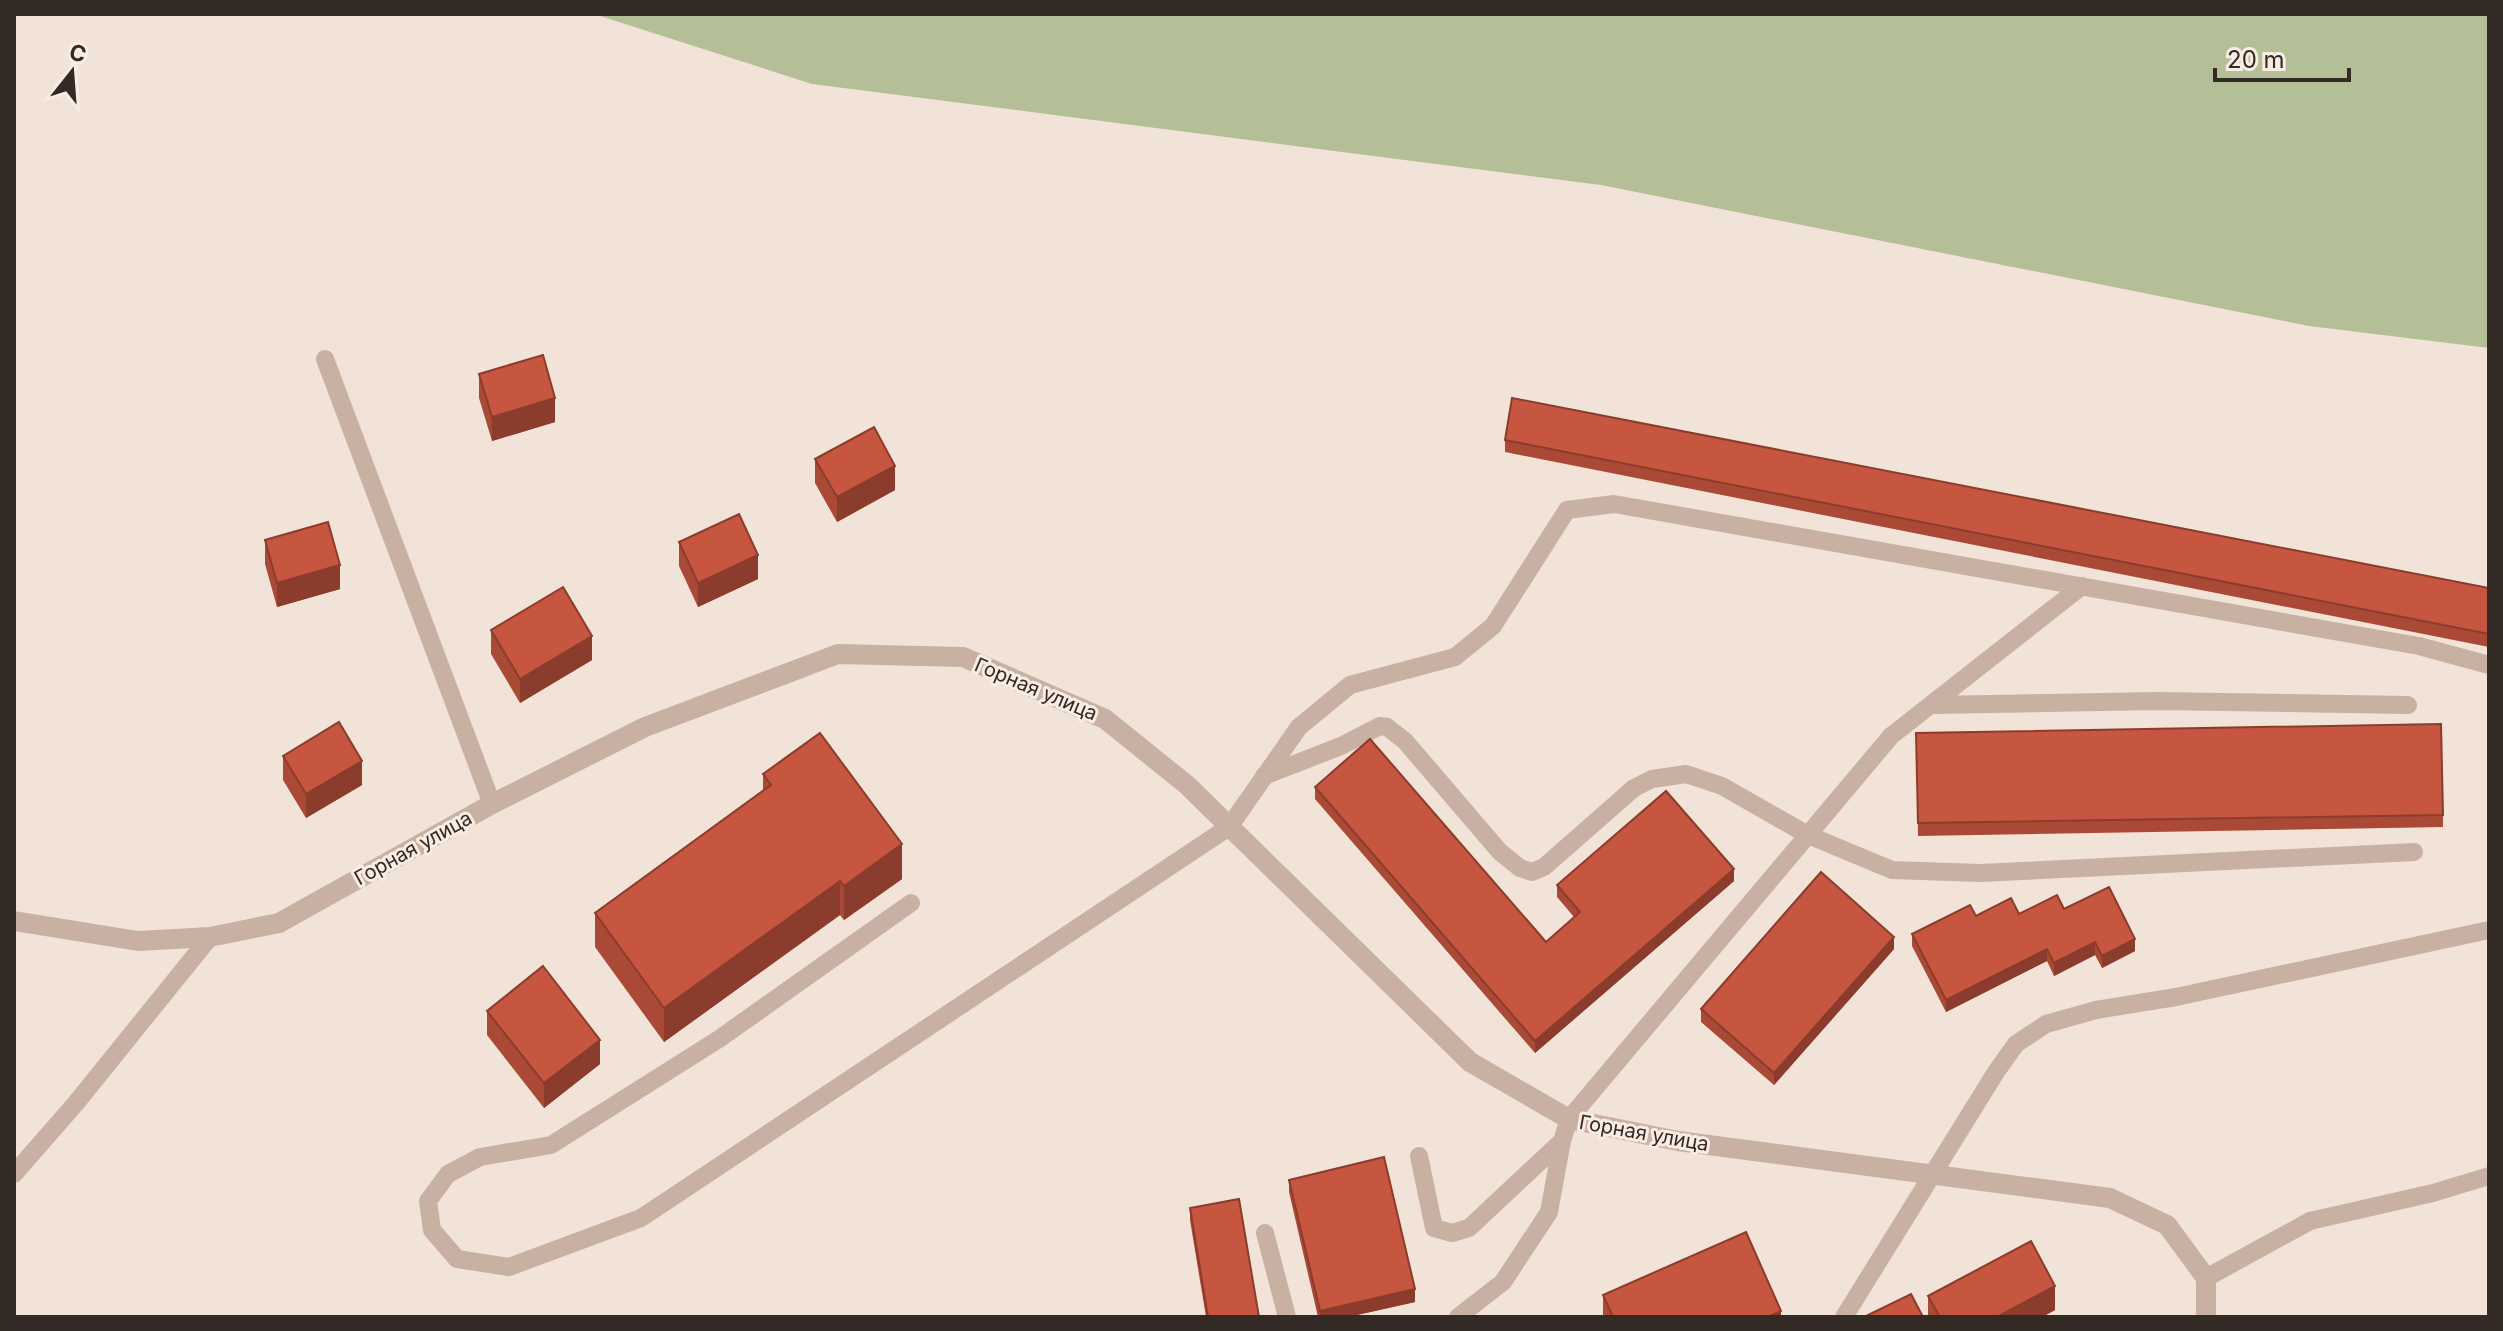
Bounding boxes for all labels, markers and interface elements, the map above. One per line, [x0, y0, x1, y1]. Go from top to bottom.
north arrow [32, 32, 112, 112]
scale bar [2215, 32, 2349, 82]
text: С [66, 38, 89, 68]
text: 20 m [2227, 45, 2285, 74]
street label: Горная улица [971, 652, 1101, 726]
street label: Горная улица [350, 806, 476, 890]
street label: Горная улица [1577, 1110, 1711, 1156]

